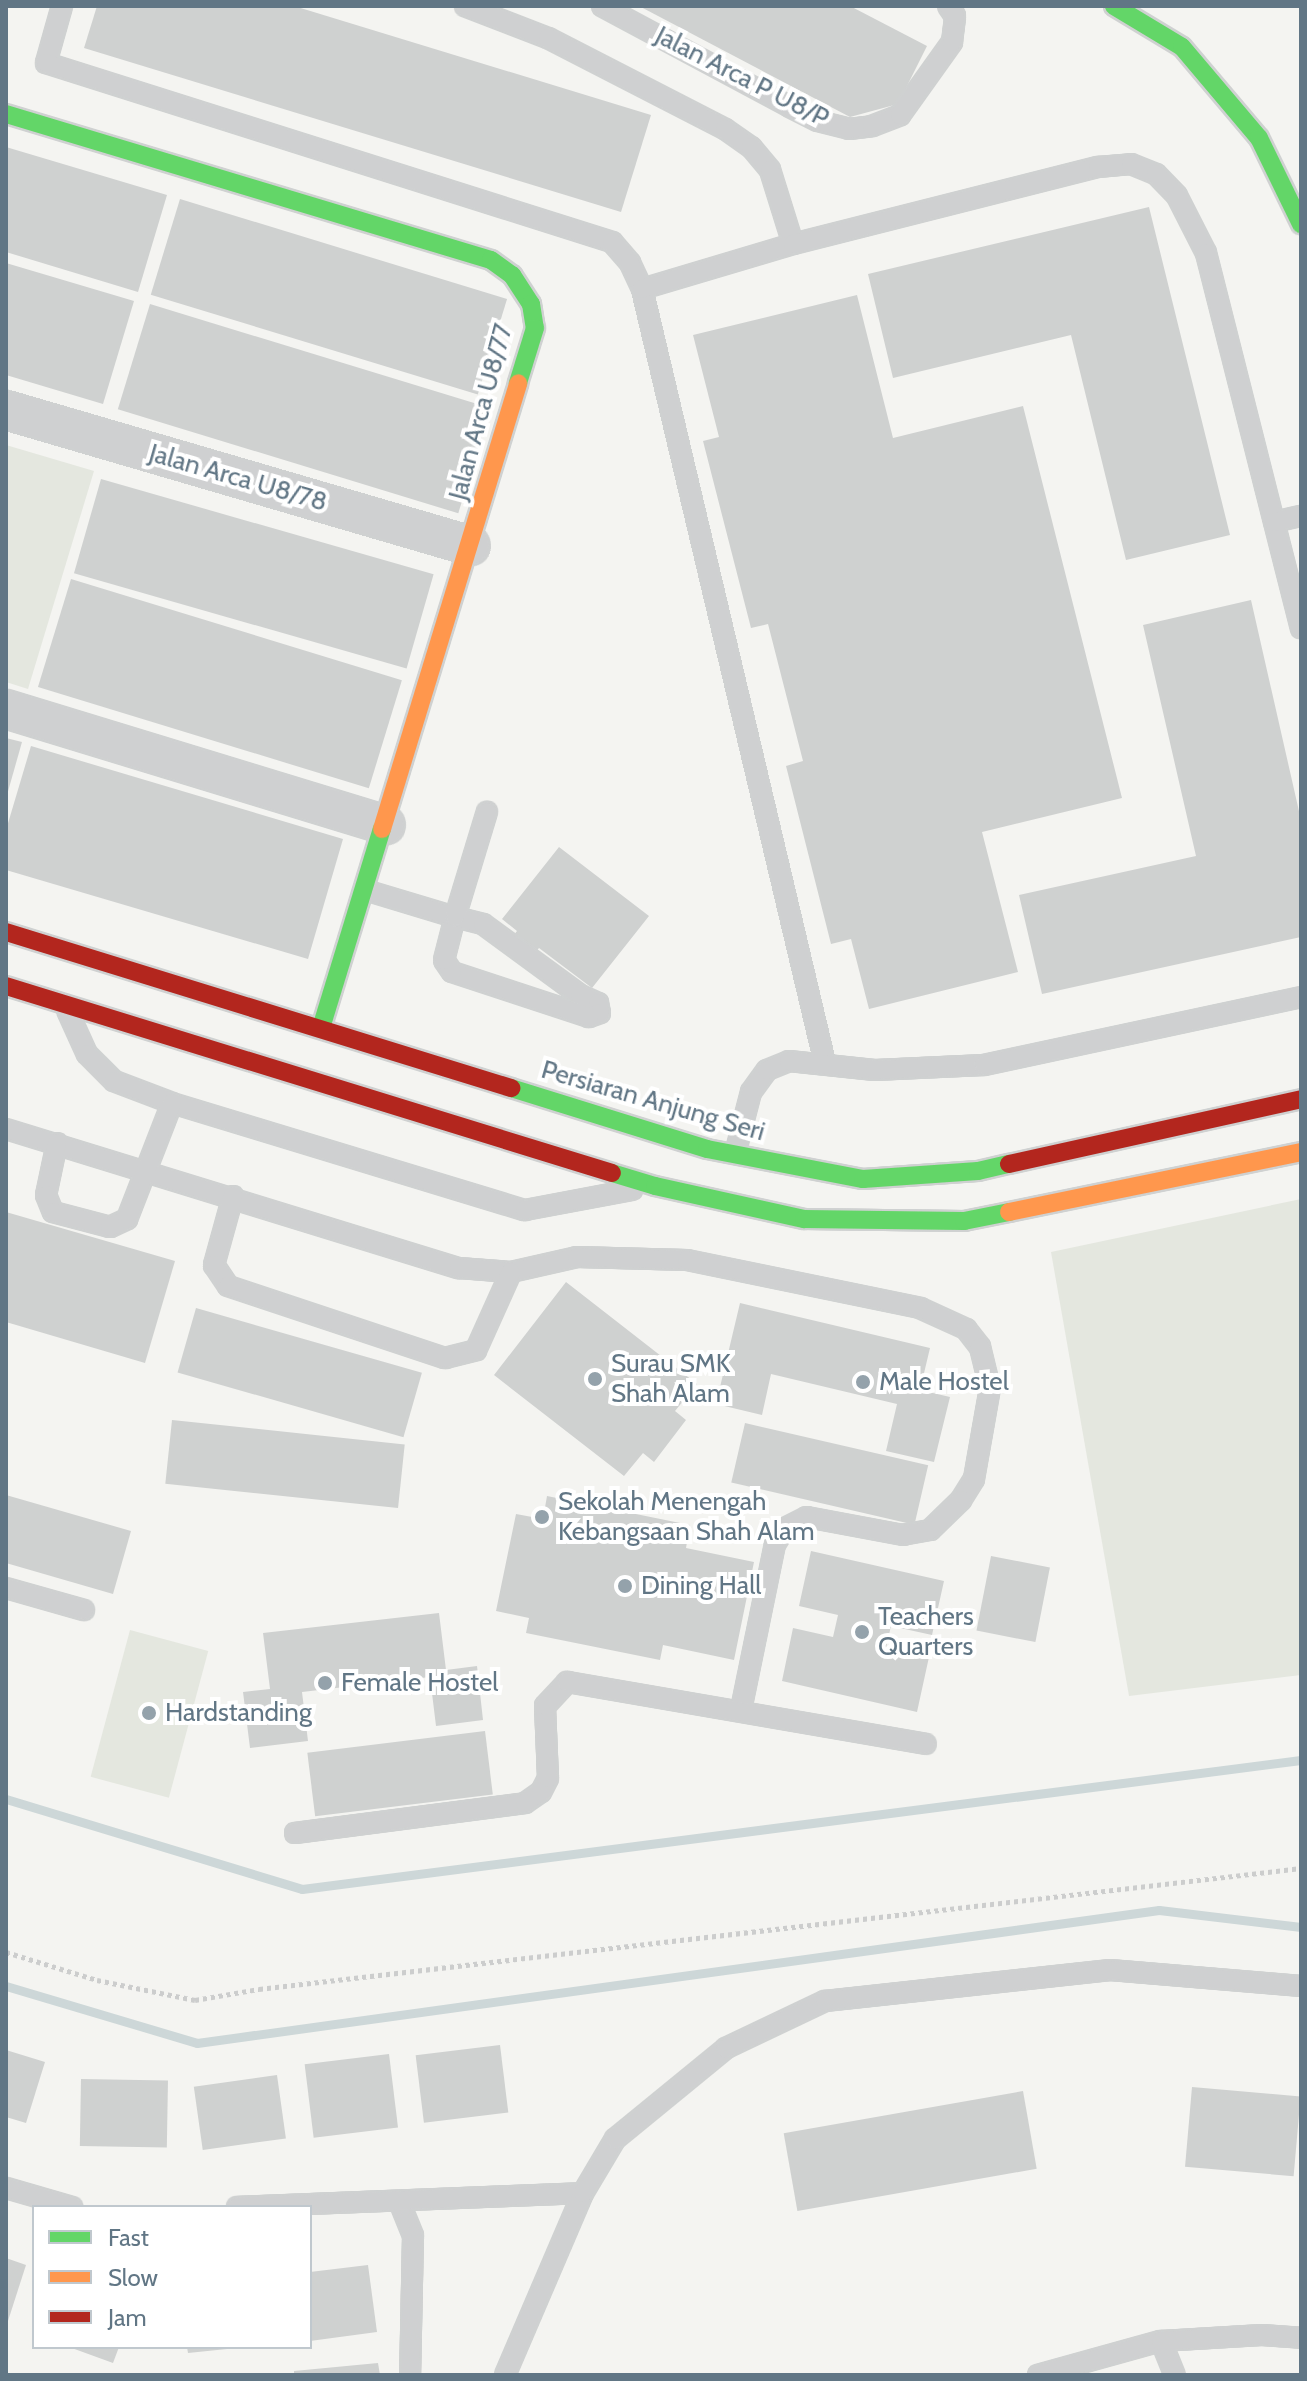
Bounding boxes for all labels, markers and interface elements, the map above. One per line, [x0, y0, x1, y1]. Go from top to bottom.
street label: Jalan Arca P U8/P [650, 20, 834, 134]
street label: Jalan Arca U8/77 [443, 321, 519, 503]
street label: Jalan Arca U8/78 [145, 438, 331, 518]
street label: Persiaran Anjung Seri [538, 1054, 768, 1148]
place label: Surau SMK Shah Alam [611, 1348, 731, 1410]
place label: Male Hostel [879, 1366, 1009, 1398]
marker: Surau SMK Shah Alam [586, 1370, 604, 1388]
marker: Male Hostel [854, 1373, 872, 1391]
place label: Sekolah Menengah Kebangsaan Shah Alam [558, 1486, 814, 1548]
marker: Sekolah Menengah Kebangsaan Shah Alam [533, 1508, 551, 1526]
place label: Dining Hall [641, 1570, 761, 1602]
marker: Dining Hall [616, 1577, 634, 1595]
place label: Teachers Quarters [878, 1601, 974, 1662]
marker: Teachers Quarters [853, 1623, 871, 1641]
place label: Female Hostel [341, 1667, 498, 1699]
marker: Female Hostel [316, 1674, 334, 1692]
place label: Hardstanding [165, 1697, 312, 1729]
marker: Hardstanding [140, 1704, 158, 1722]
legend [32, 2205, 312, 2349]
text: Fast [108, 2223, 149, 2252]
text: Slow [108, 2263, 158, 2292]
text: Jam [108, 2303, 146, 2332]

